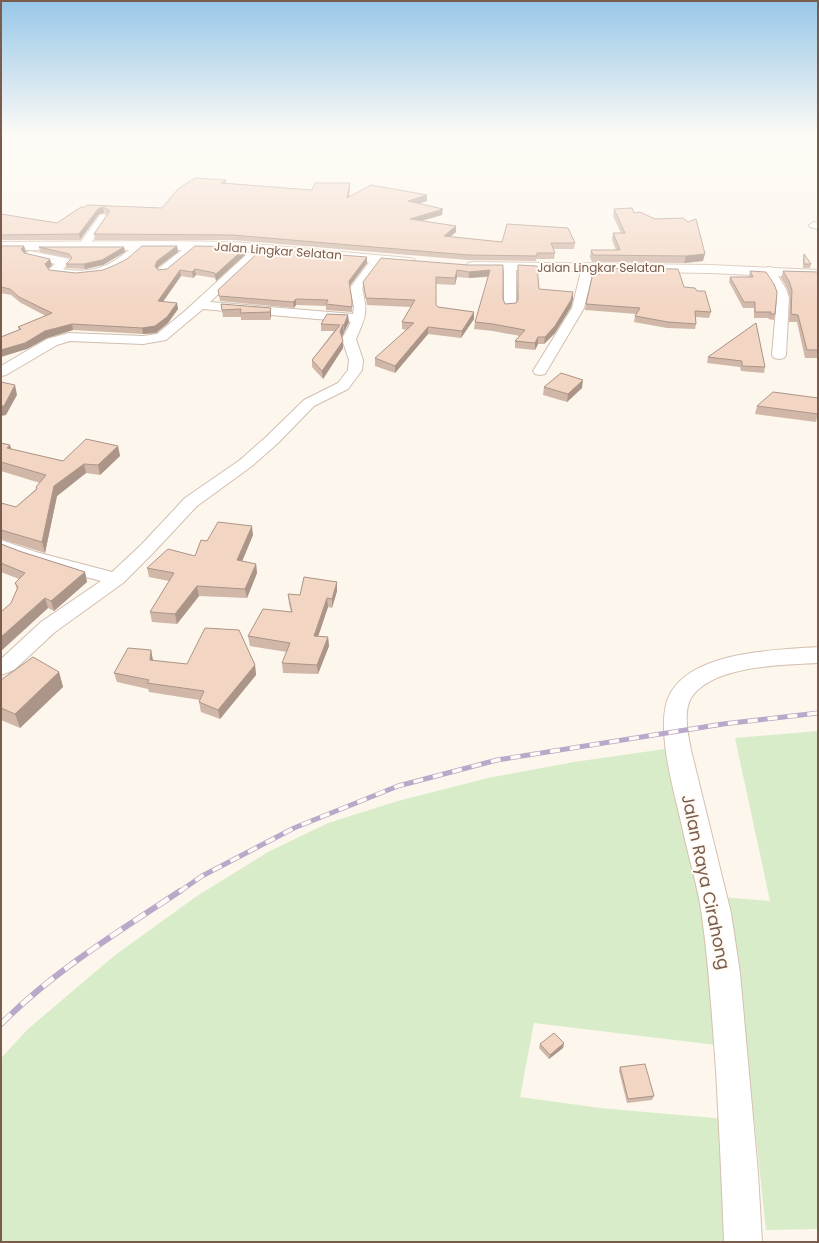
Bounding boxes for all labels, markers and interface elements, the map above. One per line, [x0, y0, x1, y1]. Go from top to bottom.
street label: Jalan Lingkar Selatan [214, 238, 342, 263]
street label: Jalan Lingkar Selatan [537, 259, 665, 276]
street label: Jalan Raya Cirahong [676, 792, 736, 972]

